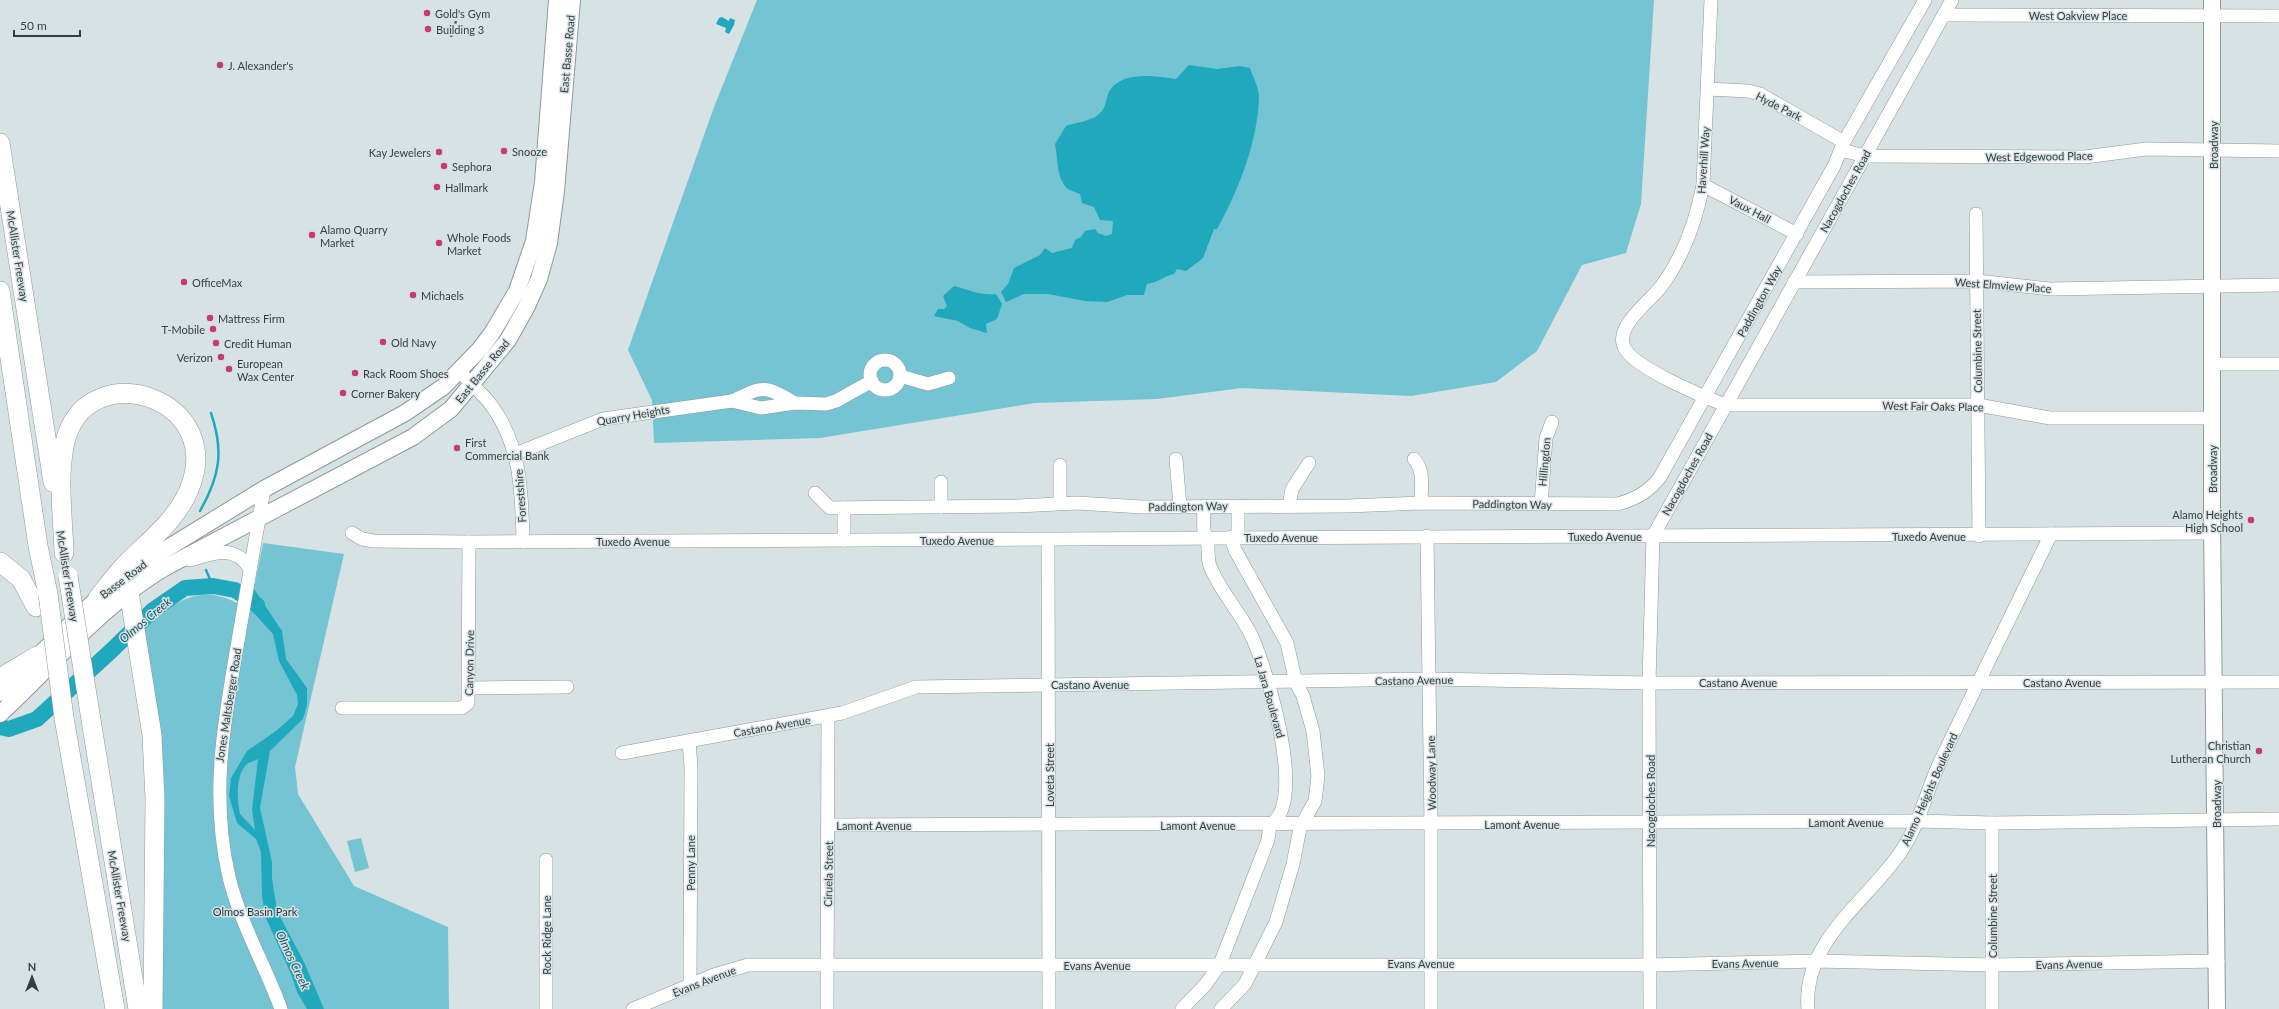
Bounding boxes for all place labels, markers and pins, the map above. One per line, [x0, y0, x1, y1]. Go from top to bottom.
place label: Gold's Gym [435, 7, 490, 20]
marker: Gold's Gym [422, 8, 432, 18]
place label: Building 3 [436, 23, 484, 36]
marker: Building 3 [423, 24, 433, 34]
place label: J. Alexander's [228, 59, 294, 72]
marker: J. Alexander's [215, 60, 225, 70]
place label: Snooze [512, 145, 547, 158]
place label: Kay Jewelers [369, 146, 431, 159]
marker: Snooze [499, 146, 509, 156]
marker: Kay Jewelers [434, 147, 444, 157]
place label: Sephora [452, 160, 492, 173]
marker: Sephora [439, 161, 449, 171]
place label: Hallmark [445, 181, 488, 194]
marker: Hallmark [432, 182, 442, 192]
place label: Alamo Quarry Market [320, 223, 388, 249]
marker: Alamo Quarry Market [307, 230, 317, 240]
place label: Whole Foods Market [447, 231, 511, 257]
marker: Whole Foods Market [434, 238, 444, 248]
place label: OfficeMax [192, 276, 243, 289]
marker: OfficeMax [179, 277, 189, 287]
place label: Michaels [421, 289, 464, 302]
marker: Michaels [408, 290, 418, 300]
place label: Mattress Firm [218, 312, 285, 325]
marker: Mattress Firm [205, 313, 215, 323]
place label: T-Mobile [162, 323, 205, 336]
marker: T-Mobile [208, 324, 218, 334]
place label: Old Navy [391, 336, 437, 349]
place label: Credit Human [224, 337, 292, 350]
marker: Old Navy [378, 337, 388, 347]
marker: Credit Human [211, 338, 221, 348]
place label: Verizon [177, 351, 213, 364]
marker: Verizon [216, 352, 226, 362]
place label: European Wax Center [237, 357, 294, 383]
marker: European Wax Center [224, 364, 234, 374]
place label: Rack Room Shoes [363, 367, 449, 380]
marker: Rack Room Shoes [350, 368, 360, 378]
place label: Corner Bakery [351, 387, 421, 400]
marker: Corner Bakery [338, 388, 348, 398]
place label: First Commercial Bank [465, 436, 550, 462]
marker: First Commercial Bank [452, 443, 462, 453]
place label: Alamo Heights High School [2172, 508, 2243, 534]
marker: Alamo Heights High School [2246, 515, 2256, 525]
place label: Christian Lutheran Church [2171, 739, 2251, 765]
marker: Christian Lutheran Church [2254, 746, 2264, 756]

